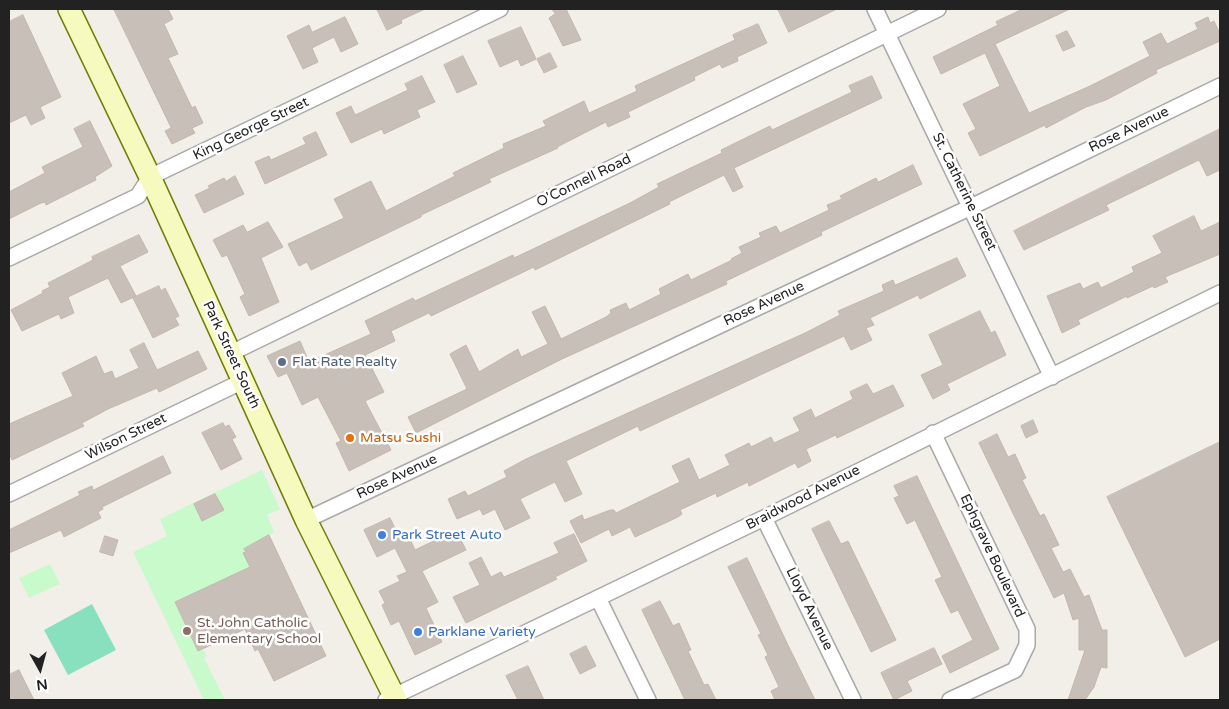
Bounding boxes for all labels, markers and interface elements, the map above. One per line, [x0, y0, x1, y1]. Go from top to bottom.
street label: King George Street [190, 94, 312, 164]
street label: Rose Avenue [1086, 103, 1172, 157]
street label: St. Catherine Street [928, 130, 1000, 254]
street label: O'Connell Road [534, 151, 634, 211]
street label: Rose Avenue [721, 278, 807, 330]
street label: Park Street South [199, 299, 263, 411]
place label: Flat Rate Realty [292, 354, 397, 370]
marker: Flat Rate Realty [276, 356, 288, 368]
street label: Wilson Street [83, 410, 169, 464]
place label: Matsu Sushi [360, 430, 441, 446]
marker: Matsu Sushi [344, 432, 356, 444]
street label: Rose Avenue [354, 451, 440, 503]
street label: Braidwood Avenue [743, 462, 863, 534]
street label: Ephgrave Boulevard [956, 492, 1028, 620]
place label: Park Street Auto [392, 527, 502, 543]
marker: Park Street Auto [376, 529, 388, 541]
street label: Lloyd Avenue [782, 565, 836, 653]
place label: St. John Catholic Elementary School [197, 615, 321, 648]
place label: Parklane Variety [428, 624, 536, 640]
marker: St. John Catholic Elementary School [181, 625, 193, 637]
marker: Parklane Variety [412, 626, 424, 638]
north arrow [15, 644, 65, 694]
text: N [35, 675, 49, 694]

